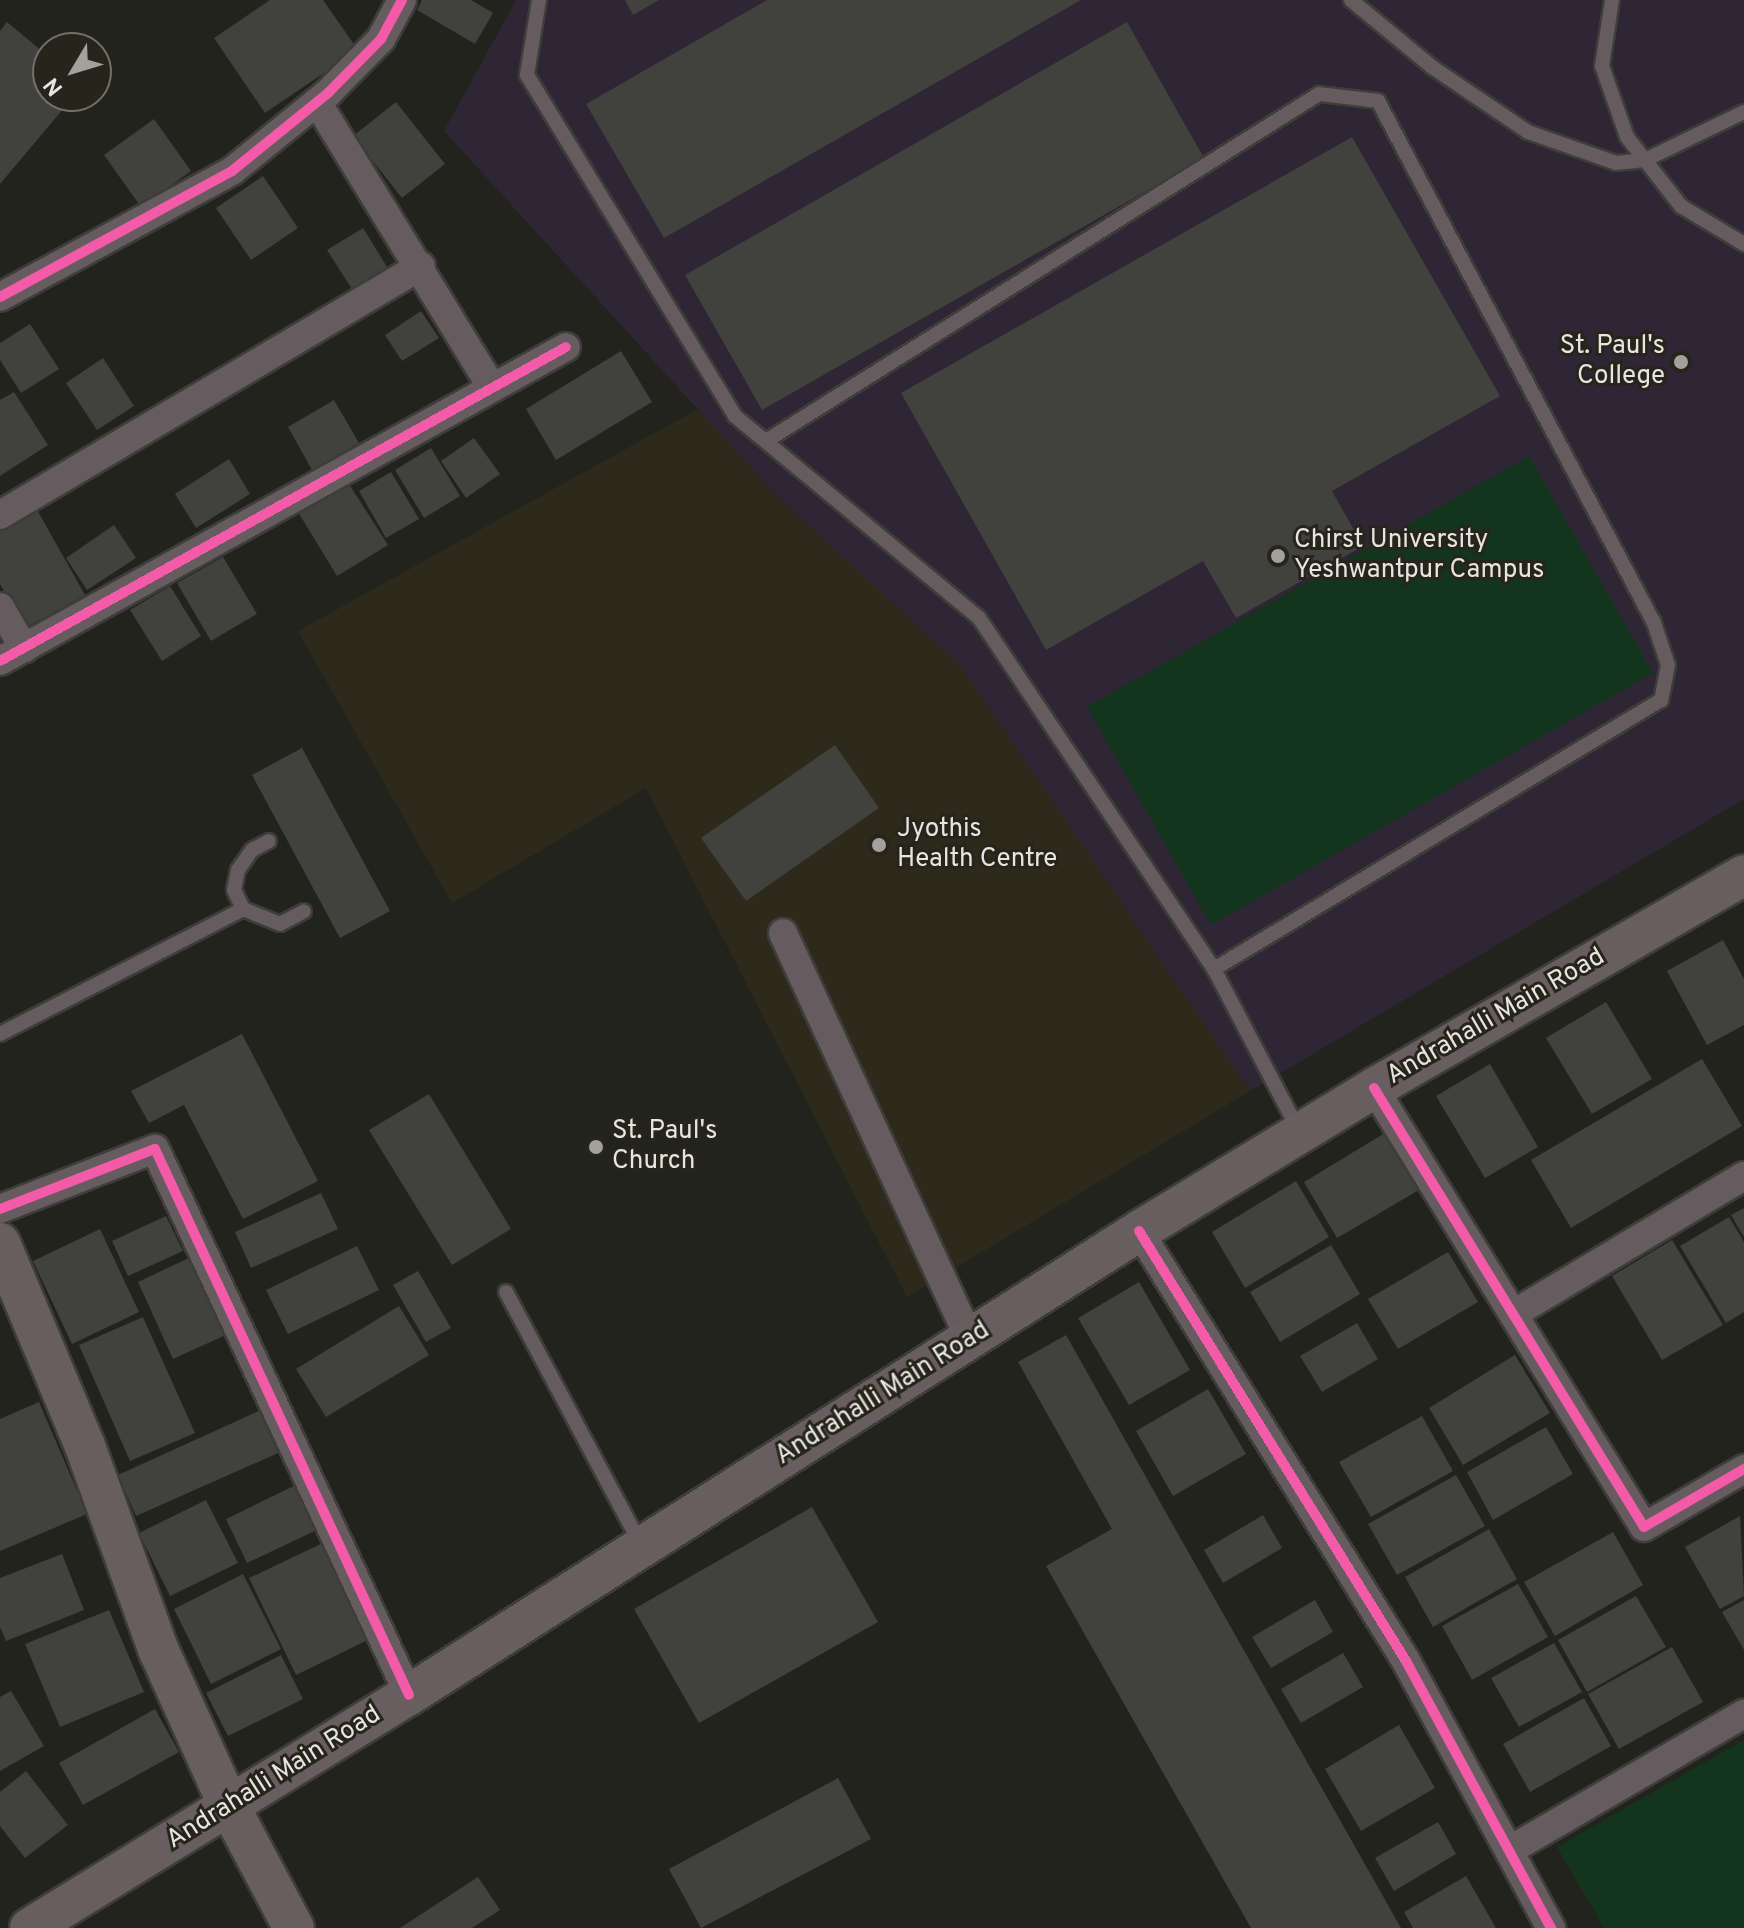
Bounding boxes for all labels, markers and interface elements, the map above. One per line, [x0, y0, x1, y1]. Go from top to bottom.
north arrow [32, 32, 112, 112]
text: N [39, 71, 70, 100]
place label: St. Paul's College [1560, 331, 1665, 392]
marker: St. Paul's College [1672, 353, 1690, 371]
place label: Chirst University Yeshwantpur Campus [1294, 525, 1544, 586]
marker: Chirst University Yeshwantpur Campus [1269, 547, 1287, 565]
place label: Jyothis Health Centre [897, 814, 1057, 876]
marker: Jyothis Health Centre [868, 834, 890, 856]
street label: Andrahalli Main Road [1381, 942, 1611, 1092]
place label: St. Paul's Church [612, 1116, 717, 1178]
marker: St. Paul's Church [587, 1138, 605, 1156]
street label: Andrahalli Main Road [770, 1315, 996, 1473]
street label: Andrahalli Main Road [161, 1699, 387, 1857]

